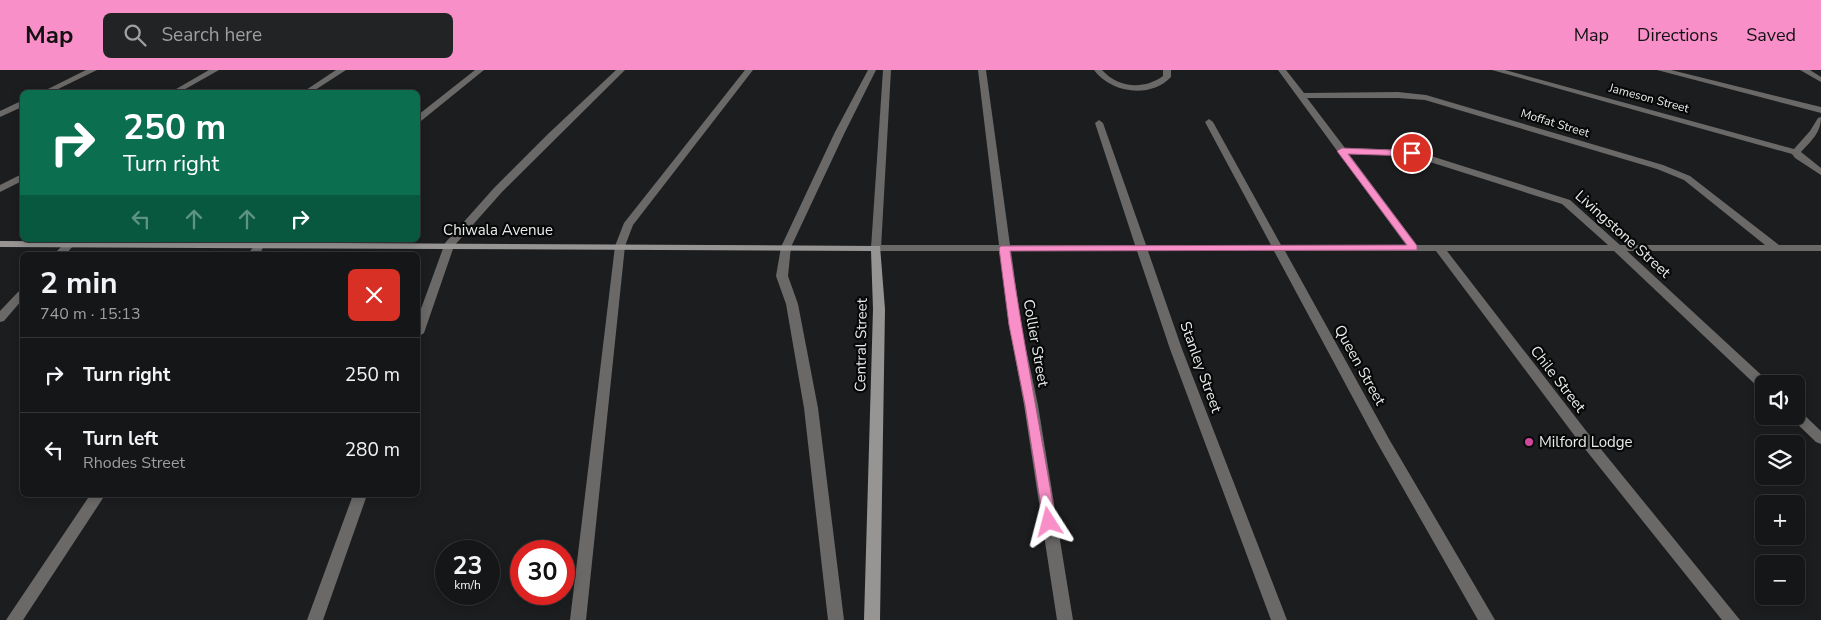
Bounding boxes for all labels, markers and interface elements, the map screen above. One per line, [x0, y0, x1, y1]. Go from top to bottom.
search box [103, 13, 453, 58]
text: Map [25, 19, 73, 51]
icon: search [121, 21, 149, 49]
text: Search here [161, 22, 262, 48]
text: Map [1574, 23, 1609, 47]
text: Directions [1637, 23, 1718, 47]
text: Saved [1746, 23, 1796, 47]
street label: Jameson Street [1606, 79, 1691, 117]
text: 250 m [123, 104, 226, 151]
street label: Moffat Street [1519, 105, 1592, 141]
icon: right [40, 110, 105, 175]
pin [1391, 132, 1433, 174]
icon: arrive [1398, 139, 1426, 167]
text: Turn right [123, 149, 219, 179]
street label: Livingstone Street [1571, 186, 1676, 283]
icon: left [127, 205, 155, 233]
icon: ahead [180, 205, 208, 233]
icon: ahead [233, 205, 261, 233]
icon: right [286, 205, 314, 233]
street label: Chiwala Avenue [443, 220, 553, 240]
text: 2 min [40, 263, 118, 304]
button: close [348, 269, 400, 321]
street label: Central Street [850, 297, 872, 392]
street label: Collier Street [1018, 298, 1054, 389]
text: 740 m · 15:13 [40, 303, 141, 325]
street label: Stanley Street [1175, 319, 1227, 416]
street label: Queen Street [1330, 321, 1391, 410]
street label: Chile Street [1526, 342, 1591, 417]
icon: right [40, 361, 68, 389]
text: Turn right [83, 362, 170, 388]
text: 250 m [345, 362, 400, 388]
map controls [1755, 375, 1805, 605]
button: sound [1755, 375, 1805, 425]
text: Turn left [83, 426, 158, 452]
place label: Milford Lodge [1539, 432, 1633, 452]
button: layers [1755, 435, 1805, 485]
icon: left [40, 436, 68, 464]
marker: Milford Lodge [1523, 436, 1535, 448]
text: 280 m [345, 437, 400, 463]
text: Rhodes Street [83, 452, 185, 474]
position arrow [1022, 495, 1074, 547]
button: + [1755, 495, 1805, 545]
speed limit sign: 30 [510, 540, 575, 605]
text: 23 [452, 549, 483, 583]
button: − [1755, 555, 1805, 605]
text: km/h [454, 577, 481, 593]

